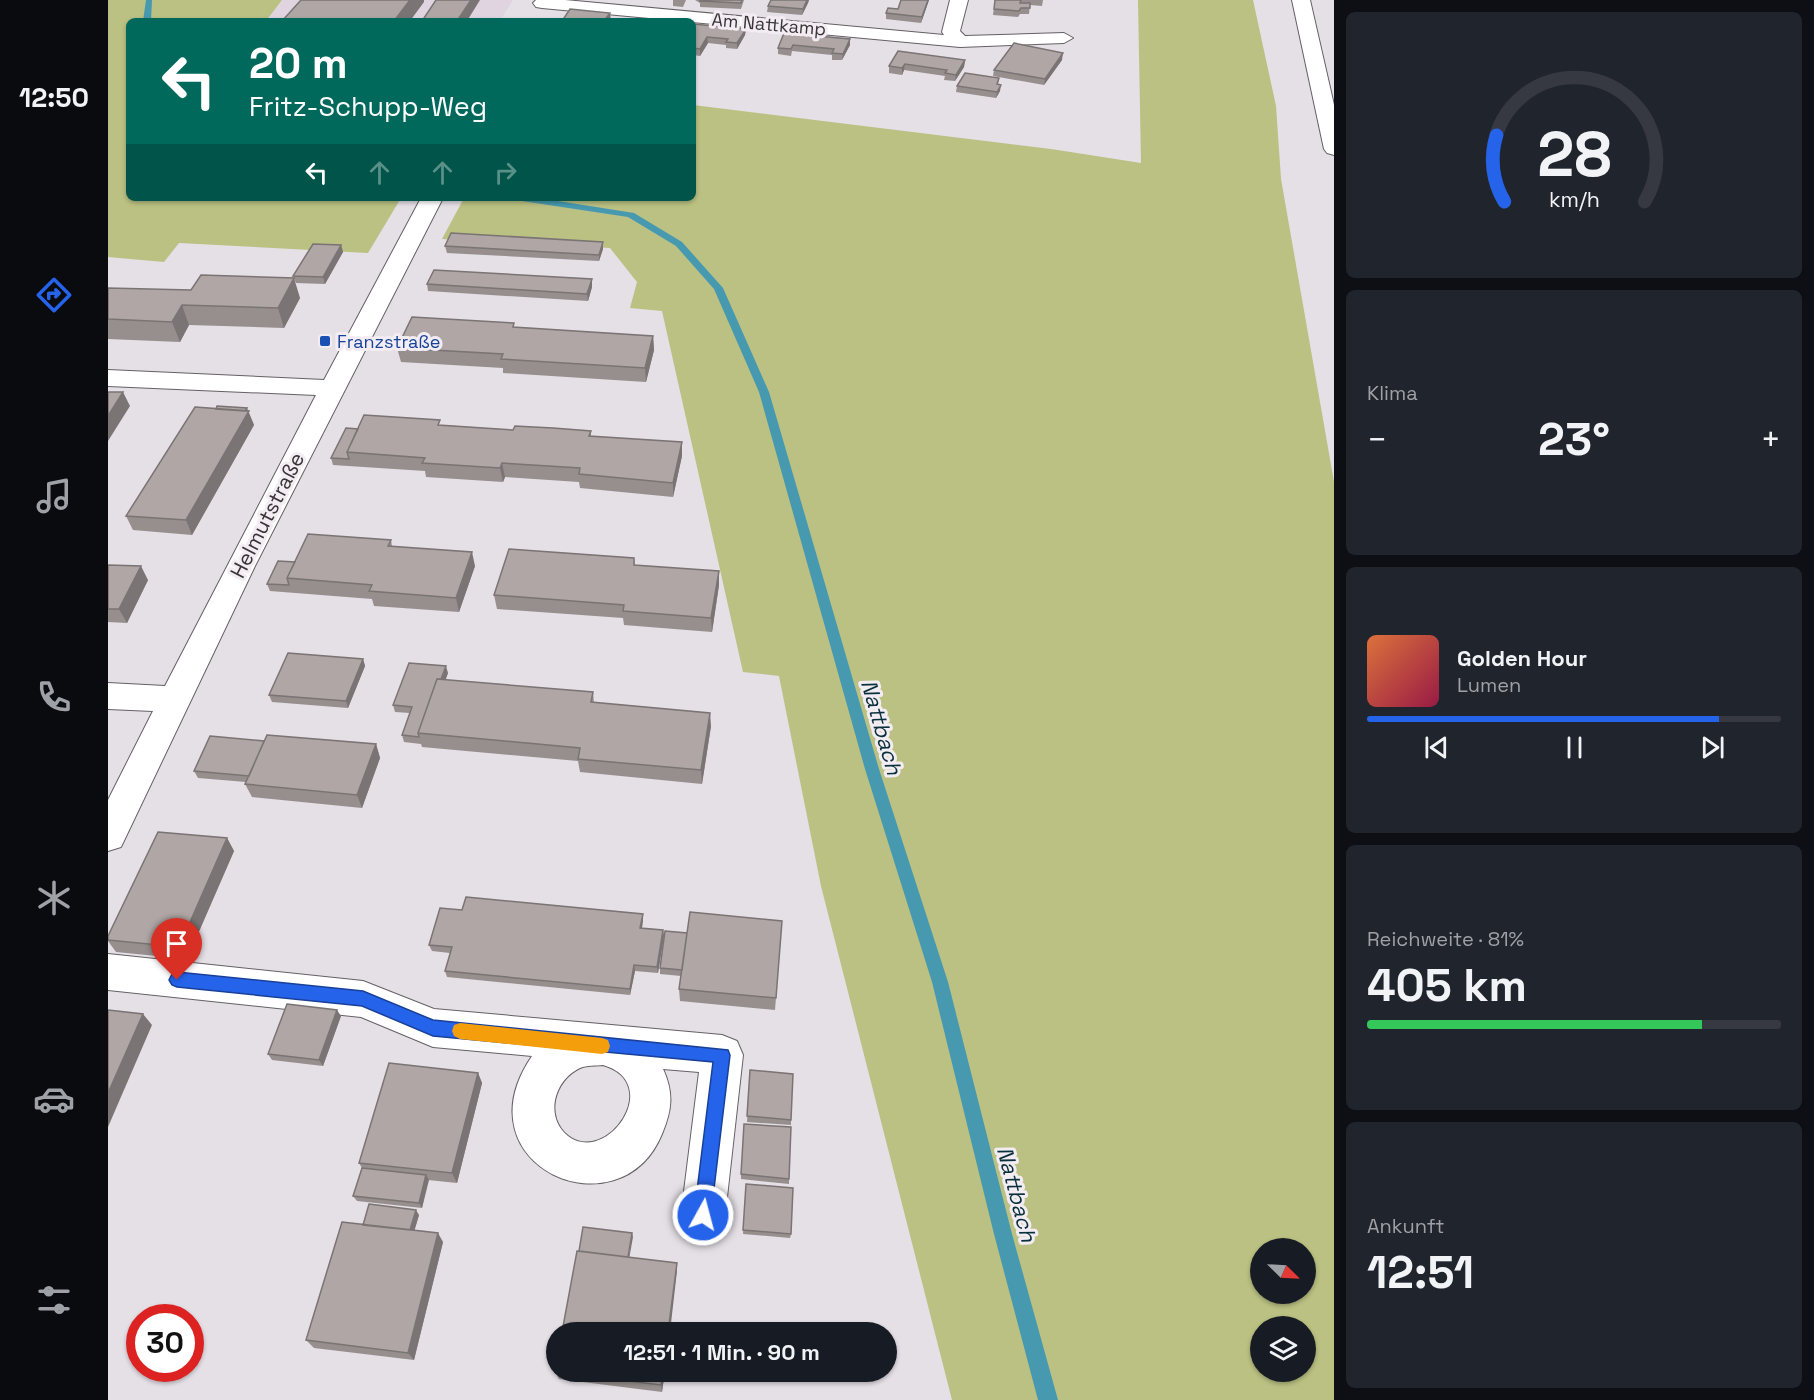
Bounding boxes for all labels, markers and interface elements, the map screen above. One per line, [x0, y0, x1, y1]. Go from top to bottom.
street label: Am Nattkamp [711, 8, 827, 40]
text: 20 m [249, 37, 348, 90]
icon: left [150, 42, 228, 120]
text: 12:50 [19, 80, 89, 115]
text: Fritz-Schupp-Weg [249, 89, 487, 124]
text: 28 [1537, 115, 1611, 194]
icon: left [300, 156, 333, 189]
icon: ahead [363, 156, 396, 189]
icon: ahead [426, 156, 459, 189]
icon: right [489, 156, 522, 189]
text: km/h [1548, 186, 1600, 213]
icon: directions [33, 274, 75, 316]
place label: Franzstraße [337, 330, 440, 353]
marker: Franzstraße [318, 334, 332, 348]
text: Klima [1367, 380, 1418, 406]
text: 23° [1538, 411, 1610, 468]
text: − [1367, 419, 1387, 461]
text: + [1761, 419, 1781, 461]
street label: Helmutstraße [224, 448, 310, 582]
icon: music [33, 475, 75, 517]
text: Golden Hour [1457, 644, 1587, 672]
text: Lumen [1457, 672, 1521, 698]
icon: phone [33, 676, 75, 718]
water label: Nattbach [855, 676, 909, 778]
icon: previous [1420, 731, 1453, 764]
icon: pause [1558, 731, 1591, 764]
icon: next [1696, 731, 1729, 764]
icon: climate [33, 877, 75, 919]
pin [151, 918, 202, 980]
text: Reichweite · 81% [1367, 926, 1524, 952]
icon: arrive [160, 927, 193, 960]
text: 405 km [1367, 957, 1527, 1014]
icon: car [33, 1078, 75, 1120]
water label: Nattbach [991, 1143, 1043, 1245]
position arrow [671, 1183, 735, 1247]
text: Ankunft [1367, 1213, 1445, 1239]
north arrow [1250, 1238, 1316, 1304]
map controls [1250, 1238, 1316, 1382]
text: 12:51 [1367, 1244, 1474, 1301]
icon: filters [33, 1279, 75, 1321]
speed limit sign: 30 [126, 1304, 204, 1382]
button: layers [1250, 1316, 1316, 1382]
text: 12:51 · 1 Min. · 90 m [623, 1338, 820, 1366]

